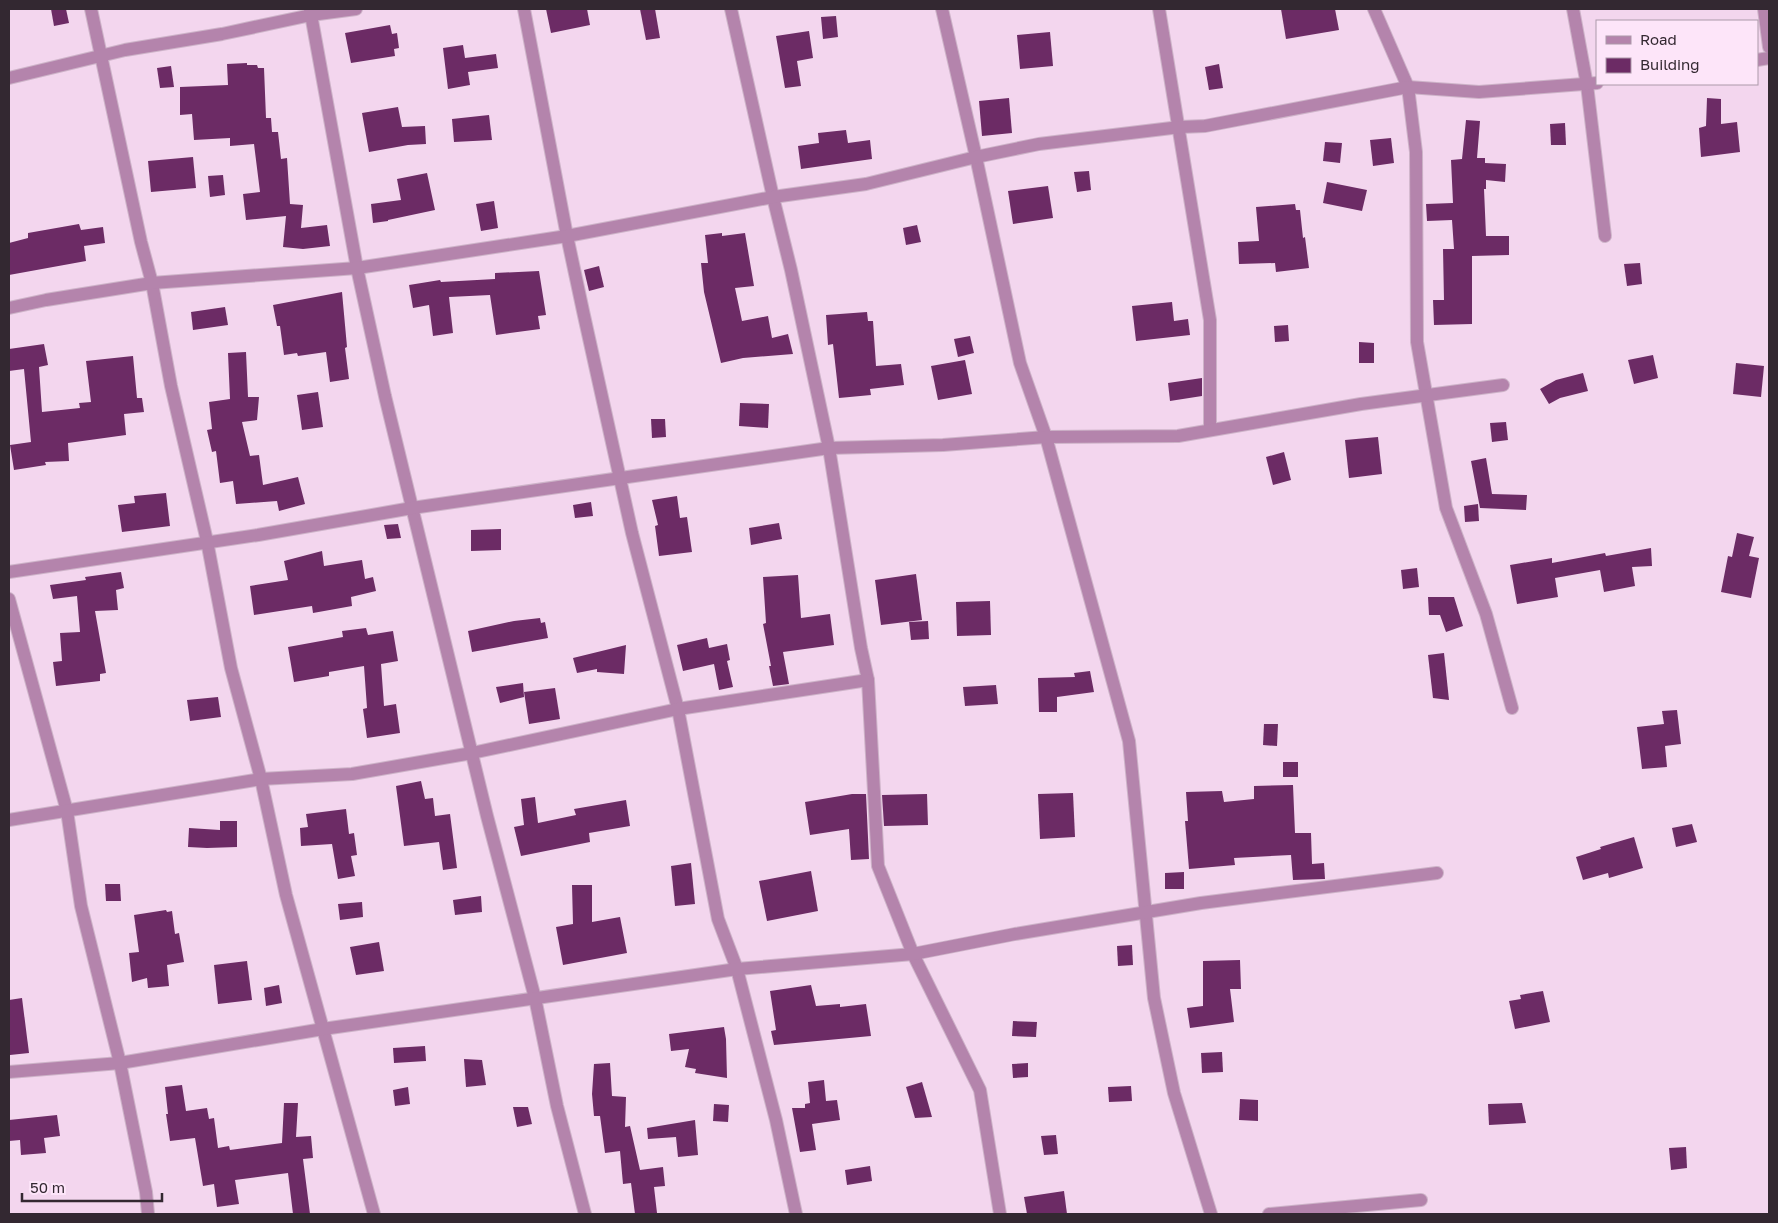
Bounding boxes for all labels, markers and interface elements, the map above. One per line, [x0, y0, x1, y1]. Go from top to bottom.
legend [1596, 20, 1758, 85]
text: Road [1640, 30, 1677, 48]
text: Building [1640, 55, 1700, 73]
scale bar [22, 1170, 162, 1202]
text: 50 m [30, 1178, 65, 1196]

